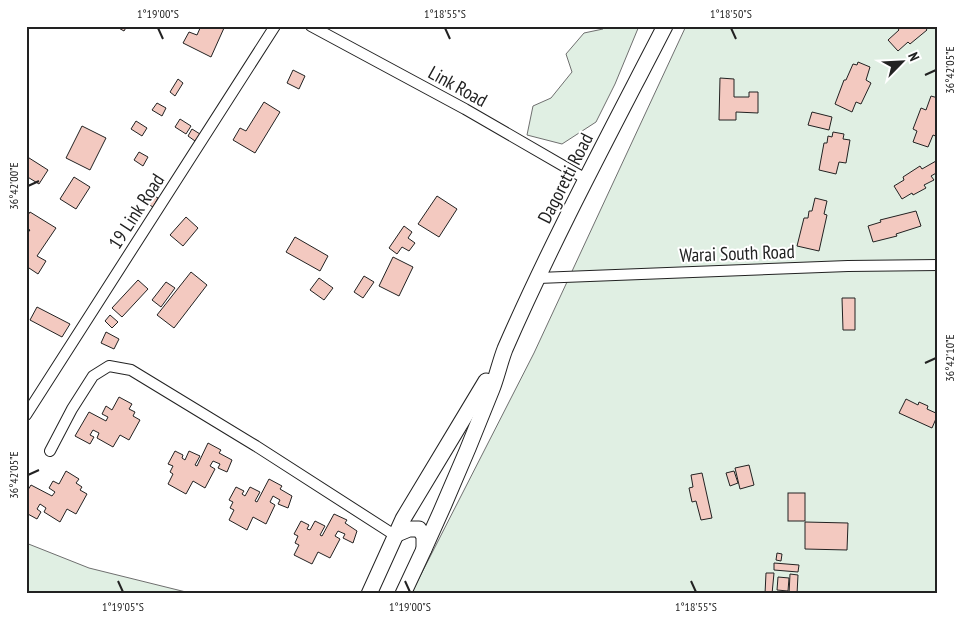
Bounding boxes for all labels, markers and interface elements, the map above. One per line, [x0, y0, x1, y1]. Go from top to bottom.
text: 1°19'00"S [137, 6, 179, 21]
text: 1°18'55"S [424, 6, 466, 21]
text: 1°18'50"S [710, 6, 752, 21]
north arrow [876, 38, 926, 88]
text: 36°42'05"E [942, 46, 957, 94]
text: N [904, 50, 924, 64]
street label: Link Road [424, 60, 492, 112]
street label: Dagoretti Road [532, 129, 598, 227]
text: 36°42'00"E [6, 162, 21, 210]
street label: 19 Link Road [103, 169, 169, 253]
street label: Warai South Road [679, 239, 795, 267]
text: 36°42'10"E [942, 334, 957, 382]
text: 36°42'05"E [6, 451, 21, 499]
text: 1°19'05"S [102, 599, 144, 614]
text: 1°19'00"S [389, 599, 431, 614]
text: 1°18'55"S [675, 599, 717, 614]

